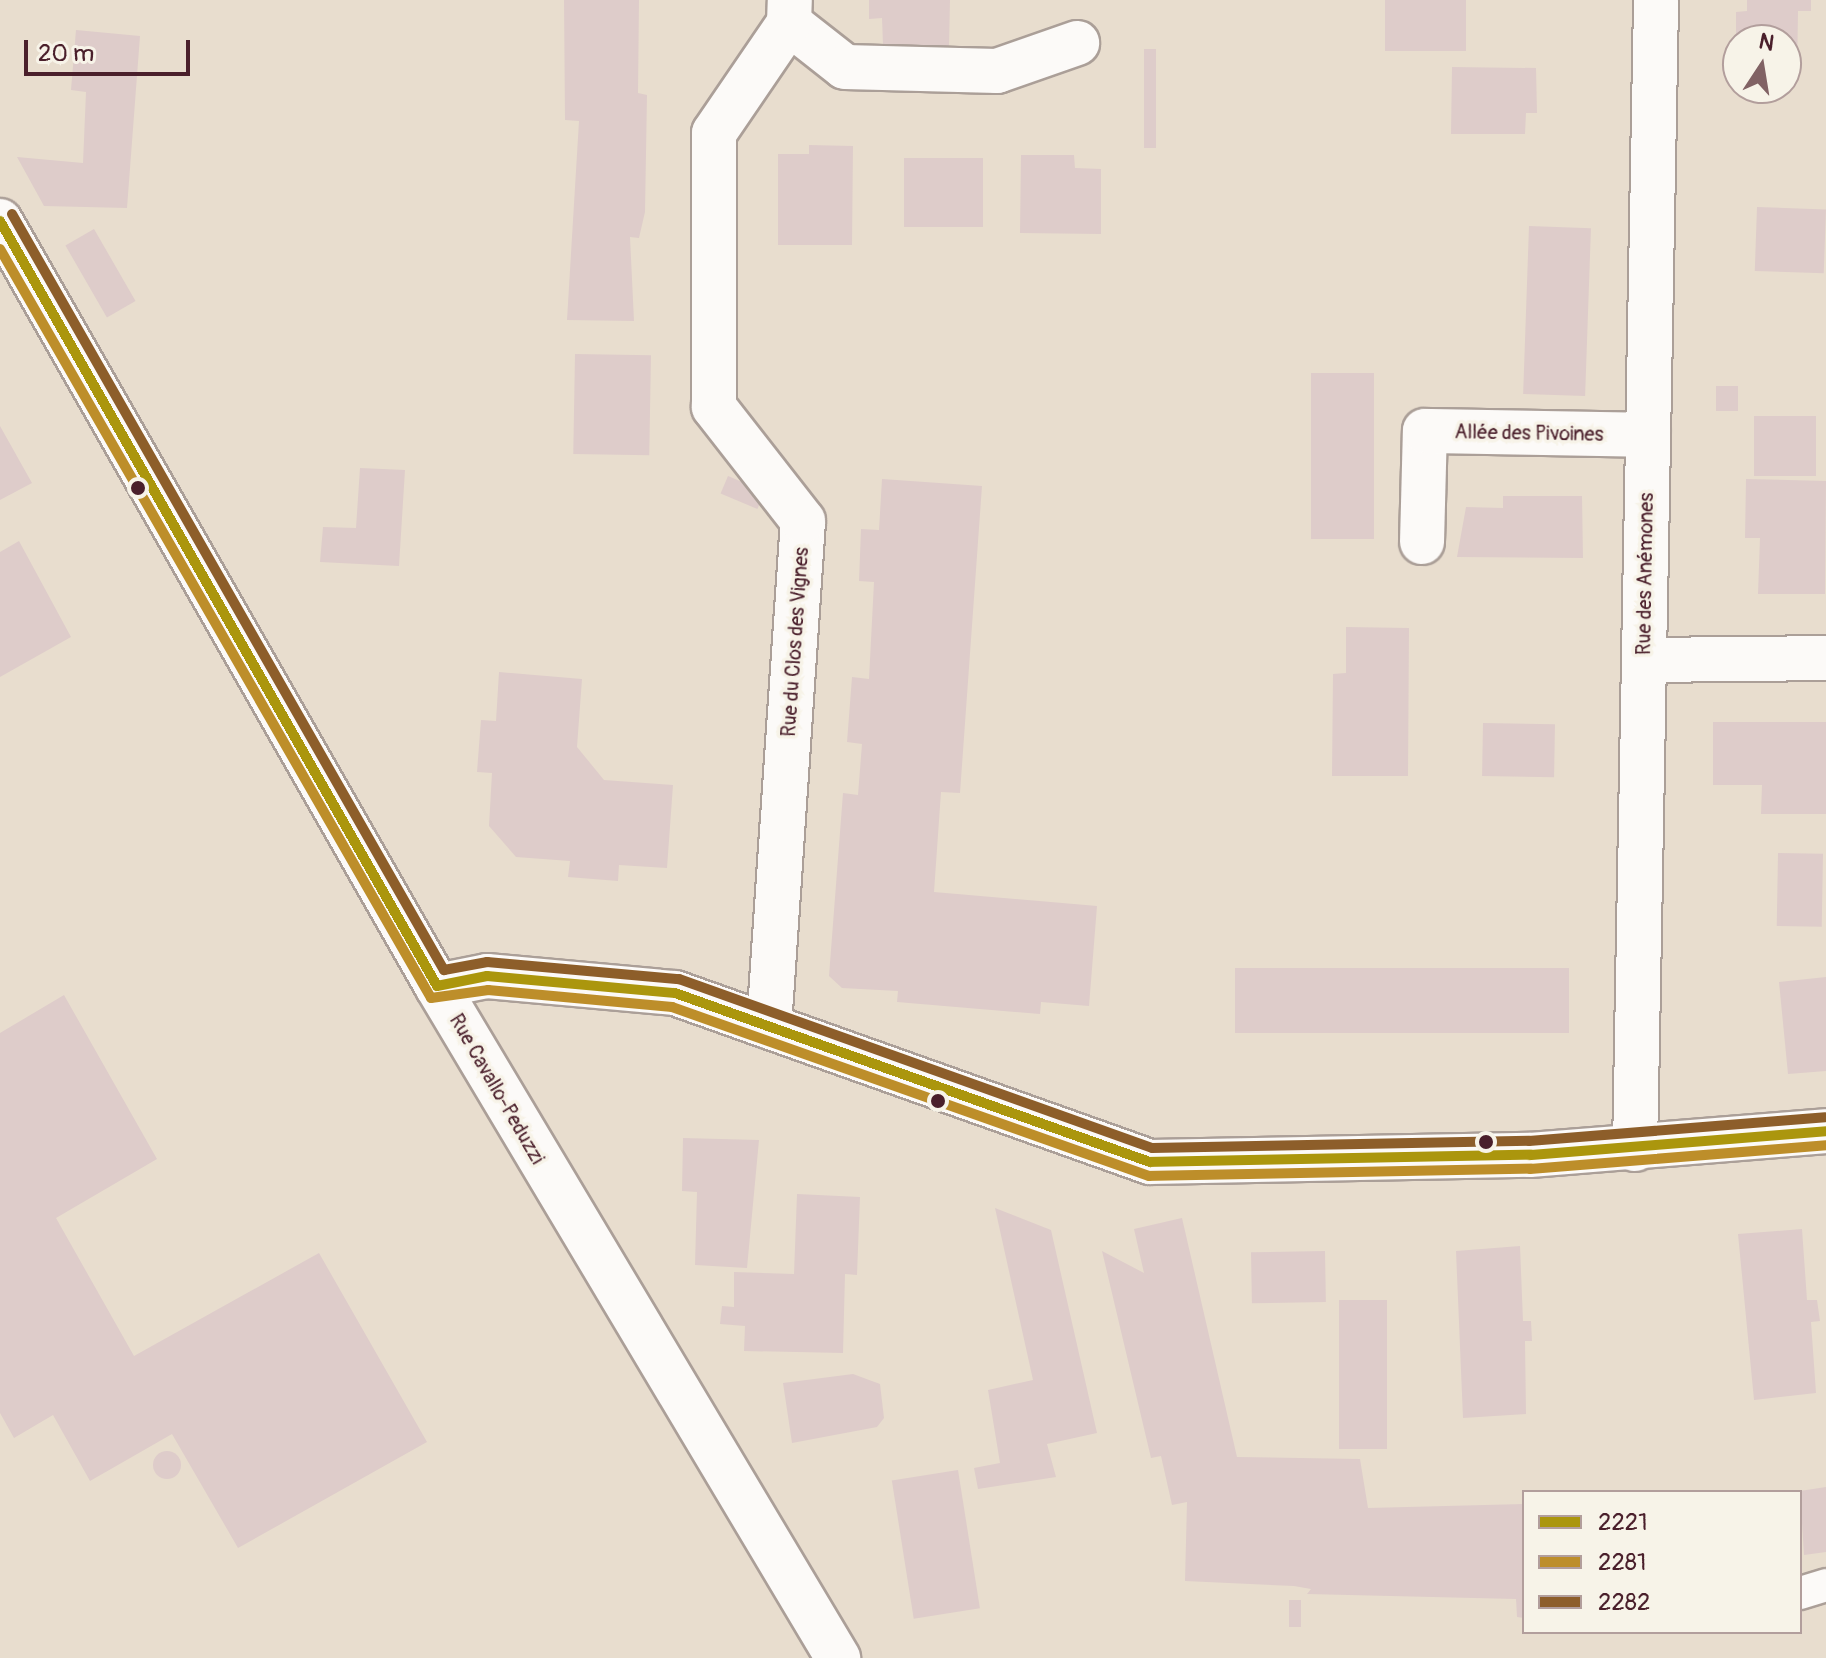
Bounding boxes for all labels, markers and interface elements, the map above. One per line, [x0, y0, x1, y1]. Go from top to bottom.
scale bar [28, 24, 194, 74]
north arrow [1722, 24, 1802, 104]
text: N [1756, 27, 1777, 58]
text: 20 m [38, 39, 94, 68]
street label: Allée des Pivoines [1454, 420, 1604, 446]
unlabelled marker [130, 480, 146, 496]
street label: Rue des Anémones [1632, 493, 1658, 655]
street label: Rue du Clos des Vignes [776, 546, 814, 738]
street label: Rue Cavallo-Peduzzi [444, 1010, 550, 1168]
unlabelled marker [930, 1093, 946, 1109]
unlabelled marker [1478, 1134, 1494, 1150]
legend [1522, 1490, 1802, 1634]
text: 2221 [1598, 1508, 1648, 1537]
text: 2281 [1598, 1548, 1646, 1577]
text: 2282 [1598, 1588, 1650, 1617]

